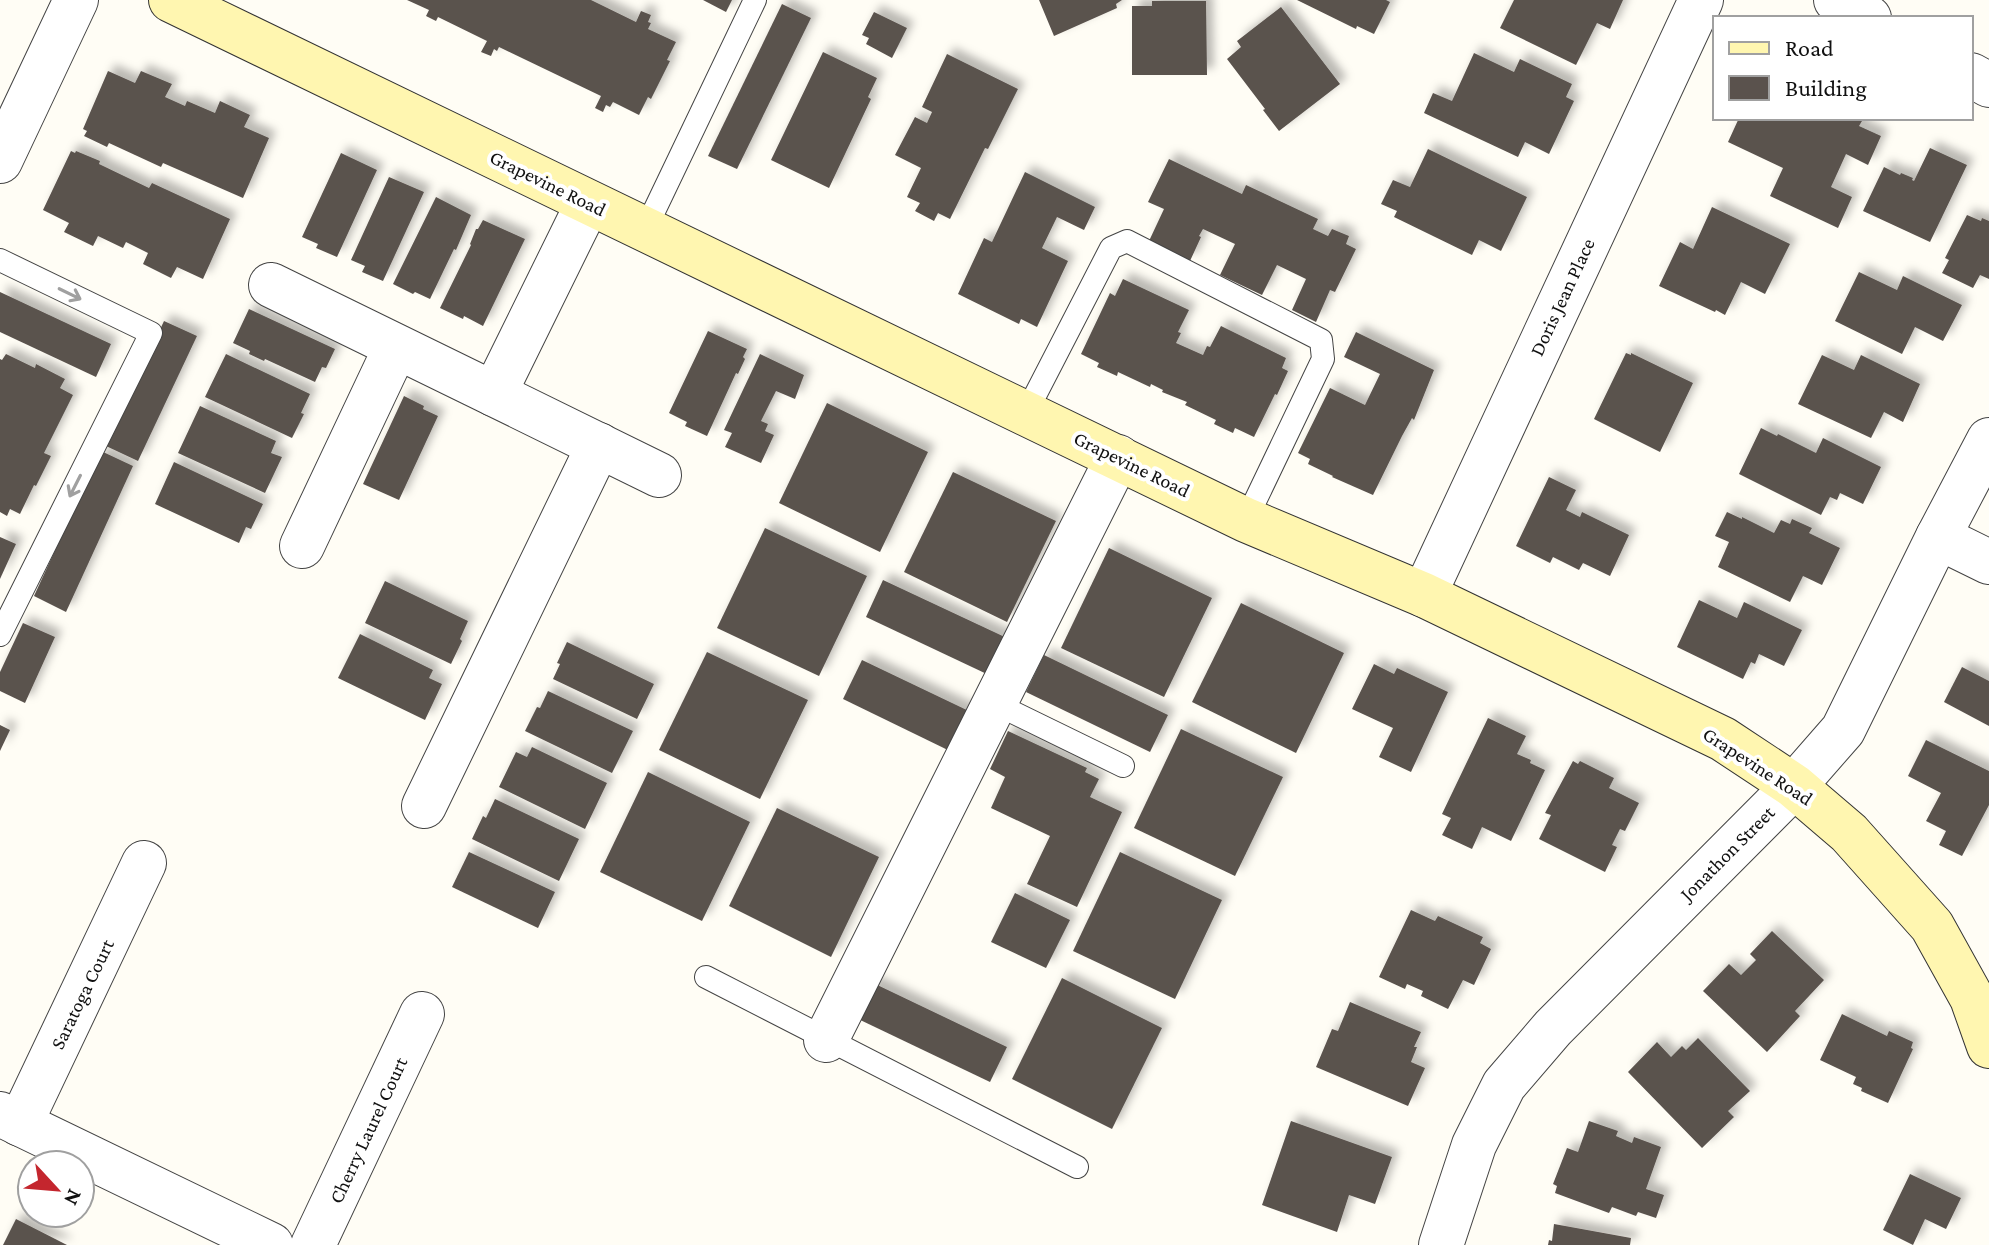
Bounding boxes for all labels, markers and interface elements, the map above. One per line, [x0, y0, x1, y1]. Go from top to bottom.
legend [1713, 16, 1973, 120]
text: Road [1785, 34, 1834, 61]
text: Building [1785, 74, 1867, 101]
street label: Grapevine Road [486, 145, 610, 222]
street label: Doris Jean Place [1525, 235, 1600, 360]
one-way arrow [58, 286, 82, 302]
street label: Grapevine Road [1070, 426, 1194, 503]
one-way arrow [66, 473, 82, 497]
street label: Grapevine Road [1699, 722, 1817, 811]
street label: Jonathon Street [1674, 801, 1780, 907]
street label: Saratoga Court [46, 935, 119, 1053]
street label: Cherry Laurel Court [324, 1053, 413, 1207]
north arrow [16, 1149, 96, 1229]
text: N [59, 1185, 88, 1210]

